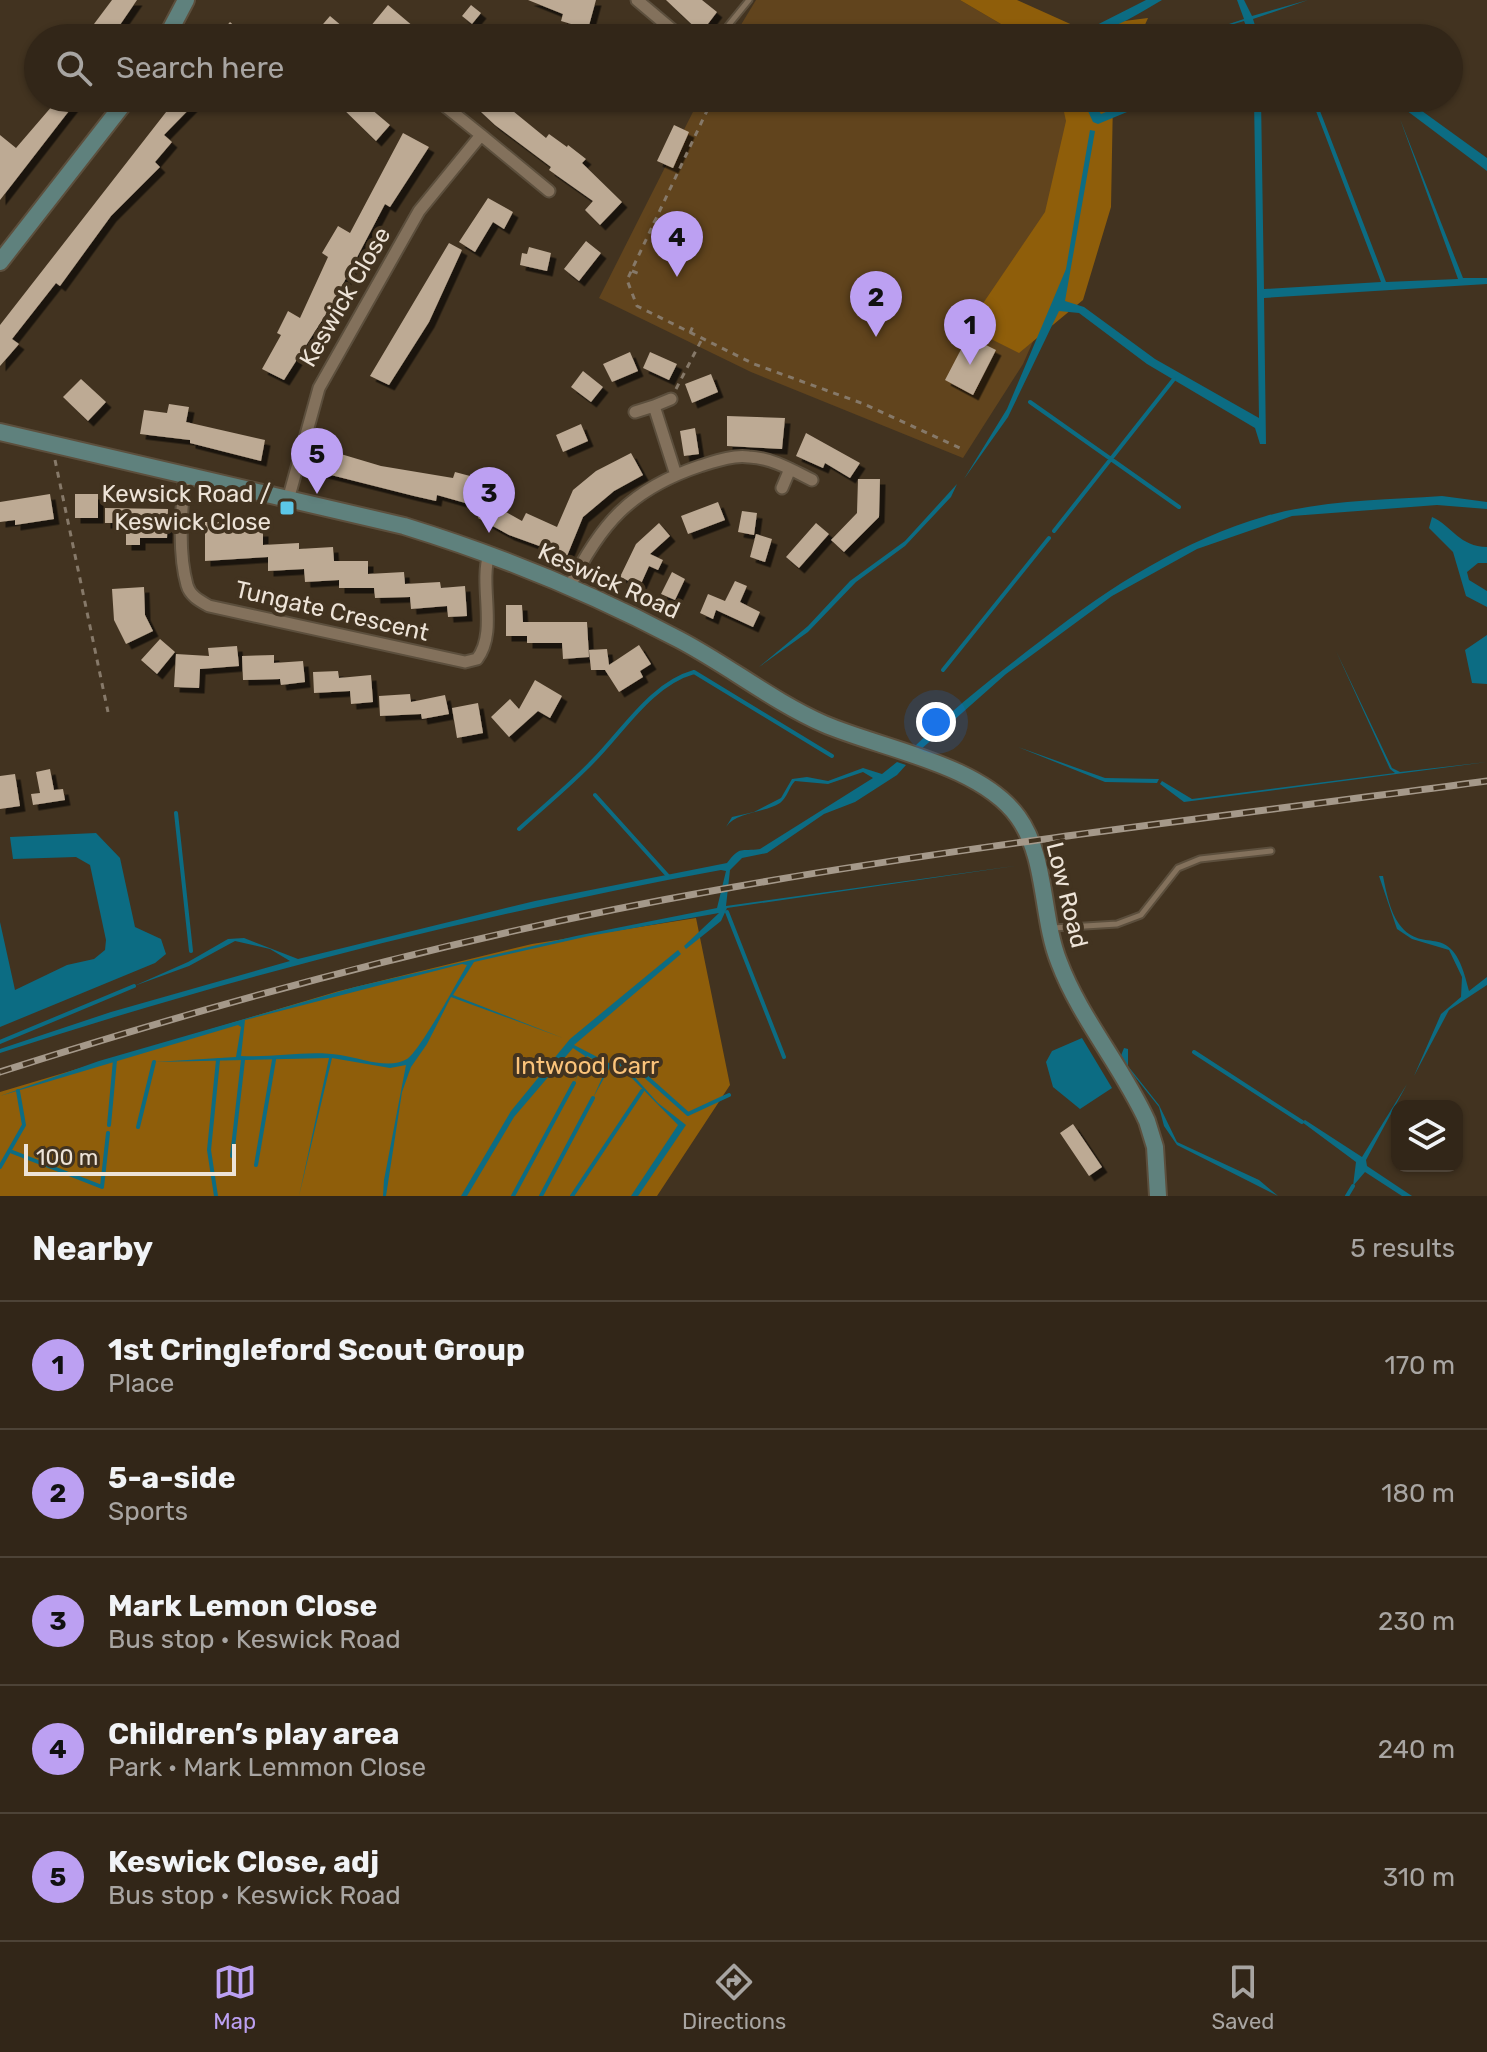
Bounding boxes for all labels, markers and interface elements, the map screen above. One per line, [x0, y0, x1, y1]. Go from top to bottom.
search box [24, 24, 1463, 112]
icon: search [52, 46, 96, 90]
text: Search here [116, 50, 284, 86]
pin: 4 [651, 211, 703, 277]
street label: Keswick Close [294, 222, 396, 372]
pin: 2 [850, 271, 902, 337]
pin: 1 [944, 299, 996, 365]
pin: 5 [291, 428, 343, 494]
pin: 3 [463, 467, 515, 533]
place label: Kewsick Road / Keswick Close [102, 480, 271, 536]
marker: Kewsick Road / Keswick Close [278, 499, 296, 517]
street label: Keswick Road [534, 537, 684, 625]
street label: Tungate Crescent [232, 575, 432, 647]
your location [916, 702, 956, 742]
street label: Low Road [1040, 839, 1094, 951]
park label: Intwood Carr [515, 1052, 659, 1080]
map controls [1391, 1100, 1463, 1172]
button: layers [1391, 1100, 1463, 1172]
scale bar [24, 1140, 236, 1176]
text: 100 m [36, 1144, 98, 1171]
text: Nearby [32, 1228, 153, 1269]
text: 5 results [1350, 1233, 1455, 1264]
text: 1st Cringleford Scout Group [108, 1332, 525, 1368]
text: 1 [52, 1350, 64, 1381]
text: 170 m [1385, 1350, 1455, 1381]
text: Place [108, 1368, 174, 1399]
text: 5-a-side [108, 1460, 235, 1496]
text: 2 [50, 1478, 66, 1509]
text: 180 m [1381, 1478, 1455, 1509]
text: Sports [108, 1496, 188, 1527]
text: Mark Lemon Close [108, 1588, 377, 1624]
text: 3 [49, 1606, 67, 1637]
text: 230 m [1378, 1606, 1455, 1637]
text: Bus stop · Keswick Road [108, 1624, 401, 1655]
text: Children’s play area [108, 1716, 400, 1752]
text: 4 [49, 1734, 67, 1765]
text: 240 m [1378, 1734, 1455, 1765]
text: Park · Mark Lemmon Close [108, 1752, 426, 1783]
text: Keswick Close, adj [108, 1844, 379, 1880]
text: 5 [50, 1862, 66, 1893]
text: 310 m [1383, 1862, 1455, 1893]
text: Bus stop · Keswick Road [108, 1880, 401, 1911]
tab: Map [213, 1960, 257, 2035]
tab: Directions [682, 1960, 786, 2035]
tab: Saved [1212, 1960, 1274, 2035]

